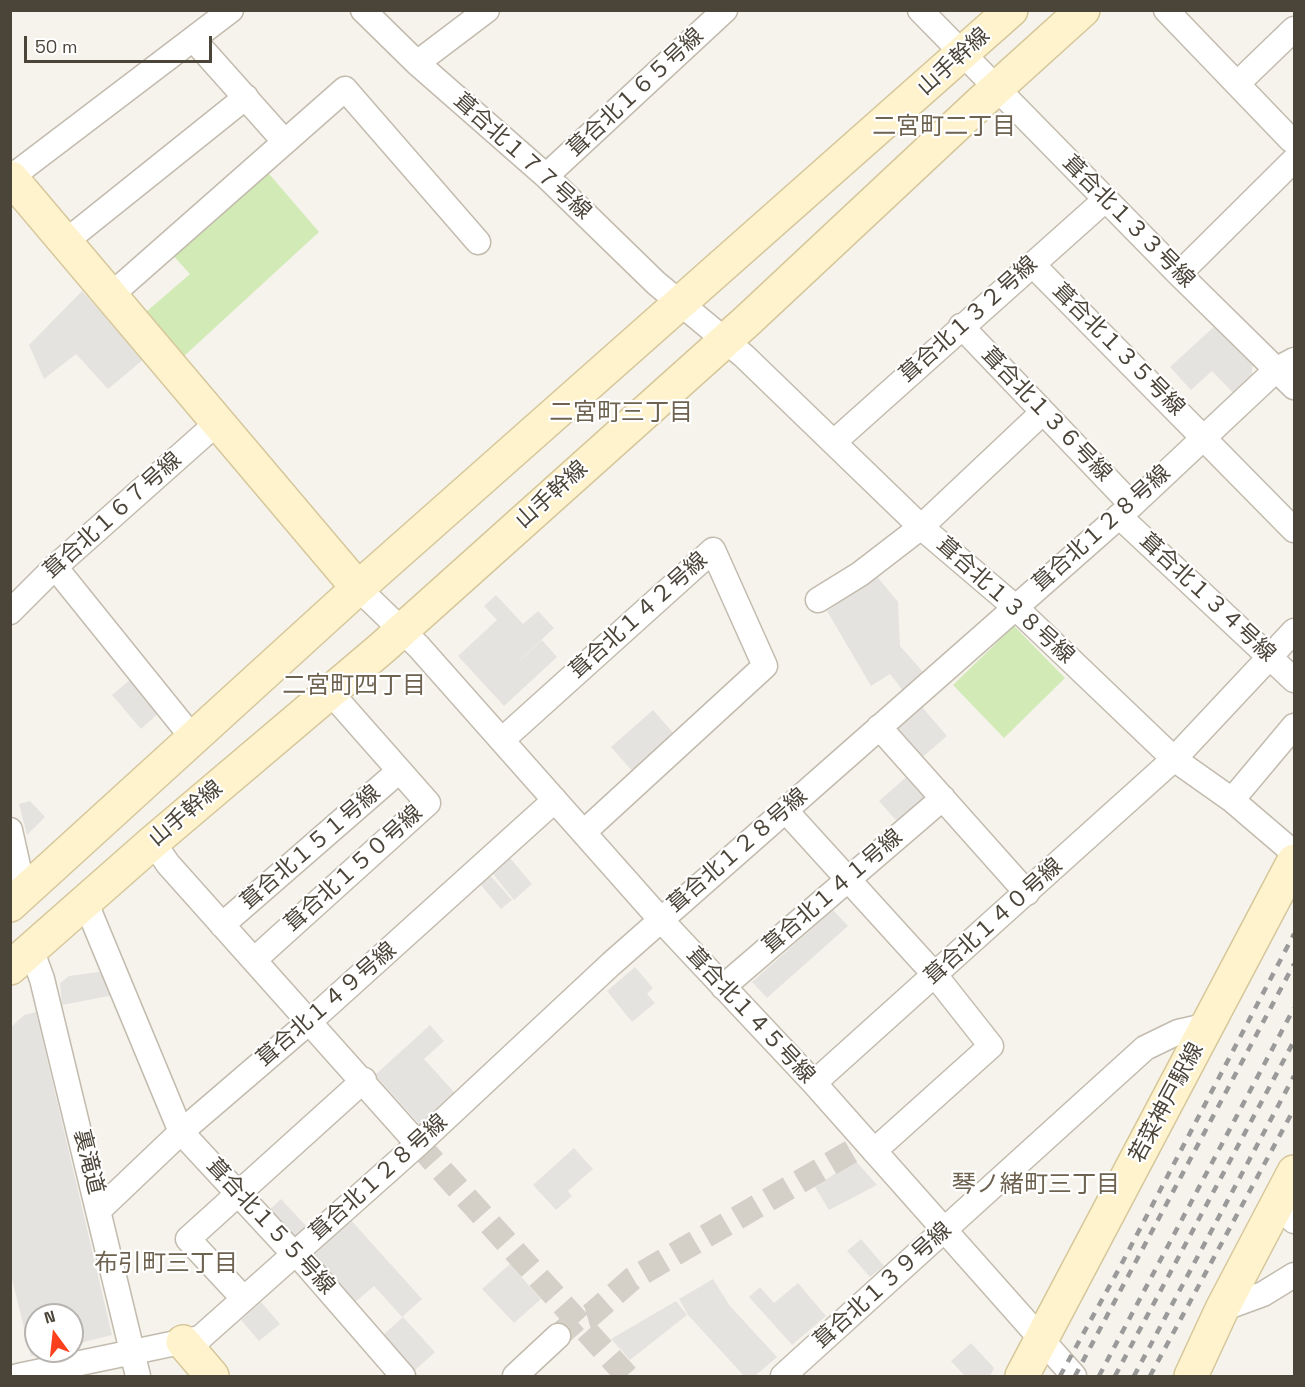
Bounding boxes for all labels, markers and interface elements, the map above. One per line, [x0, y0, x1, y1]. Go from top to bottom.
street label: 葺合北１６５号線 [563, 23, 709, 163]
street label: 山手幹線 [912, 23, 996, 101]
scale bar [27, 24, 214, 62]
text: 50 m [35, 35, 77, 58]
street label: 葺合北１７７号線 [448, 88, 596, 226]
district label: 二宮町二丁目 [872, 113, 1016, 141]
street label: 葺合北１３３号線 [1056, 150, 1200, 294]
street label: 葺合北１３２号線 [895, 251, 1043, 389]
street label: 葺合北１３５号線 [1046, 278, 1190, 422]
street label: 葺合北１３６号線 [975, 343, 1117, 487]
district label: 二宮町三丁目 [549, 399, 693, 427]
street label: 葺合北１６７号線 [39, 447, 187, 585]
street label: 山手幹線 [510, 456, 594, 534]
street label: 葺合北１２８号線 [1028, 460, 1176, 598]
street label: 葺合北１３４号線 [1134, 528, 1280, 668]
street label: 葺合北１３８号線 [931, 532, 1079, 670]
street label: 葺合北１４２号線 [565, 547, 713, 685]
district label: 二宮町四丁目 [282, 672, 426, 700]
street label: 山手幹線 [144, 776, 228, 852]
street label: 葺合北１５１号線 [236, 780, 386, 916]
street label: 葺合北１２８号線 [663, 783, 813, 919]
street label: 葺合北１５０号線 [280, 800, 428, 938]
street label: 葺合北１４１号線 [758, 824, 908, 960]
street label: 葺合北１４０号線 [920, 853, 1068, 991]
street label: 葺合北１４９号線 [252, 937, 402, 1073]
street label: 葺合北１４５号線 [680, 943, 820, 1089]
street label: 若菜神戸駅線 [1124, 1039, 1210, 1167]
street label: 葺合北１２８号線 [305, 1109, 453, 1247]
street label: 裏滝道 [67, 1127, 109, 1197]
street label: 葺合北１５５号線 [200, 1154, 340, 1300]
district label: 琴ノ緒町三丁目 [952, 1171, 1120, 1199]
street label: 葺合北１３９号線 [809, 1217, 957, 1355]
district label: 布引町三丁目 [94, 1250, 238, 1278]
north arrow [24, 1303, 84, 1363]
text: N [42, 1306, 58, 1329]

